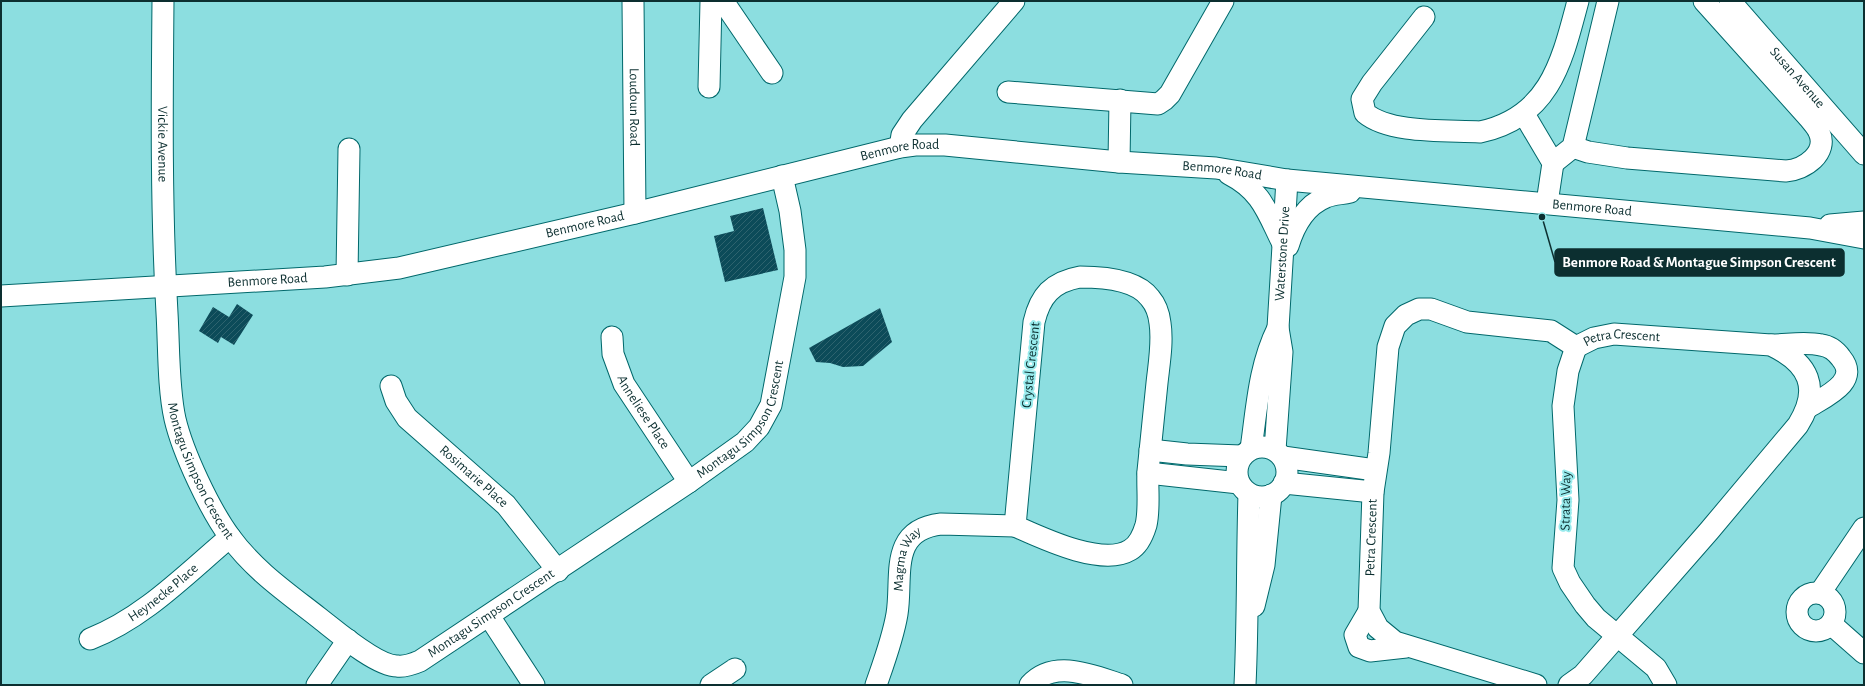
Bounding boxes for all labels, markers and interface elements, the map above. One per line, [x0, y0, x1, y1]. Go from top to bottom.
street label: Susan Avenue [1767, 45, 1827, 111]
street label: Loudoun Road [627, 68, 641, 146]
street label: Vickie Avenue [155, 106, 170, 182]
street label: Benmore Road [859, 138, 939, 164]
street label: Benmore Road [1182, 159, 1263, 183]
street label: Benmore Road [1552, 197, 1633, 219]
street label: Waterstone Drive [1273, 206, 1292, 301]
street label: Benmore Road [544, 209, 625, 241]
callout: Benmore Road & Montague Simpson Crescent [1555, 249, 1844, 276]
text: Benmore Road & Montague Simpson Crescent [1562, 255, 1836, 270]
street label: Benmore Road [227, 271, 308, 290]
street label: Crystal Crescent [1020, 321, 1043, 409]
street label: Petra Crescent [1581, 327, 1661, 349]
street label: Montagu Simpson Crescent [694, 359, 786, 481]
street label: Anneliese Place [614, 374, 672, 452]
street label: Montagu Simpson Crescent [165, 401, 237, 542]
street label: Rosimarie Place [437, 443, 511, 510]
street label: Strata Way [1558, 471, 1574, 531]
street label: Petra Crescent [1363, 498, 1380, 577]
street label: Magma Way [892, 524, 924, 592]
street label: Heynecke Place [126, 561, 201, 625]
street label: Montagu Simpson Crescent [426, 566, 557, 661]

